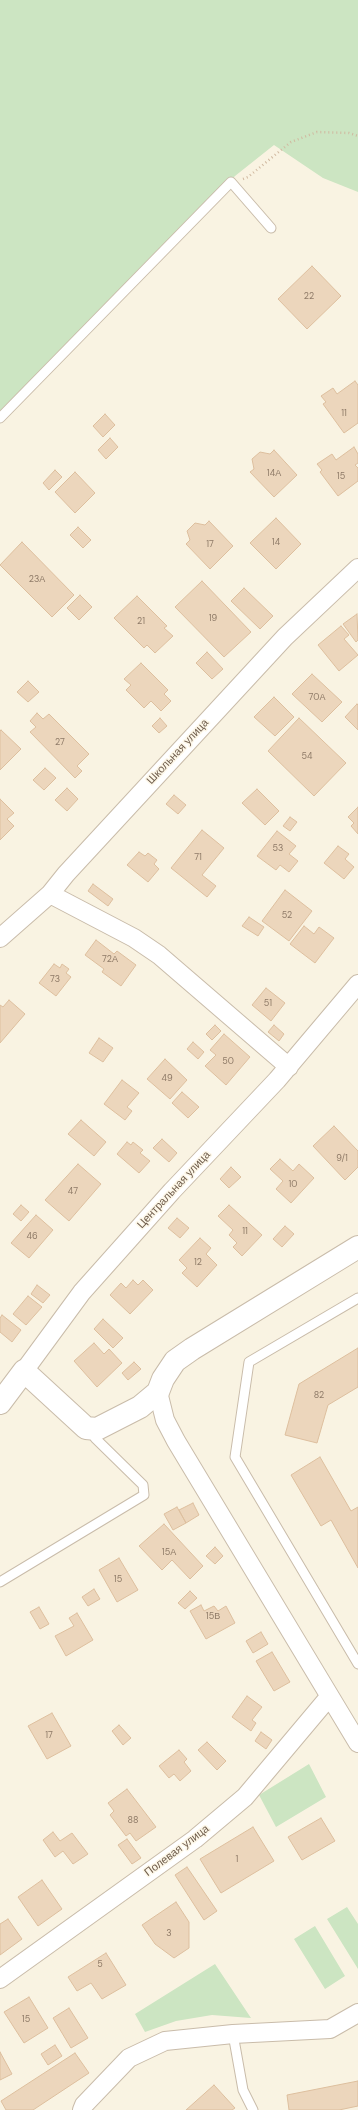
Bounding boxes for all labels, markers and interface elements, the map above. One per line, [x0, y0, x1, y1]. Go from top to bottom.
house number: 22 [304, 292, 314, 302]
house number: 11 [341, 409, 347, 419]
house number: 14А [267, 469, 281, 479]
house number: 15 [337, 472, 345, 482]
house number: 14 [272, 538, 280, 548]
house number: 17 [206, 540, 214, 550]
house number: 23А [29, 575, 45, 585]
house number: 19 [209, 614, 217, 624]
house number: 21 [137, 617, 145, 627]
house number: 70А [309, 693, 325, 703]
street label: Школьная улица [144, 717, 212, 787]
house number: 27 [55, 738, 65, 748]
house number: 54 [302, 752, 312, 762]
house number: 53 [273, 844, 283, 854]
house number: 71 [194, 853, 202, 863]
house number: 52 [282, 911, 292, 921]
house number: 72А [102, 955, 118, 965]
house number: 73 [50, 975, 60, 985]
house number: 51 [264, 999, 272, 1009]
house number: 50 [222, 1057, 234, 1067]
house number: 49 [161, 1074, 173, 1084]
street label: Центральная улица [135, 1149, 213, 1231]
house number: 9/1 [336, 1154, 348, 1164]
house number: 10 [289, 1180, 297, 1190]
house number: 47 [68, 1187, 78, 1197]
house number: 11 [242, 1227, 248, 1237]
house number: 46 [26, 1232, 38, 1242]
house number: 12 [194, 1258, 202, 1268]
house number: 82 [314, 1391, 324, 1401]
house number: 15А [162, 1548, 176, 1558]
house number: 15 [114, 1575, 122, 1585]
house number: 15В [206, 1612, 220, 1622]
house number: 17 [45, 1731, 53, 1741]
house number: 88 [128, 1816, 138, 1826]
street label: Полевая улица [142, 1822, 212, 1880]
house number: 1 [236, 1855, 238, 1865]
house number: 3 [166, 1929, 172, 1939]
house number: 5 [97, 1960, 103, 1970]
house number: 15 [22, 2015, 30, 2025]

